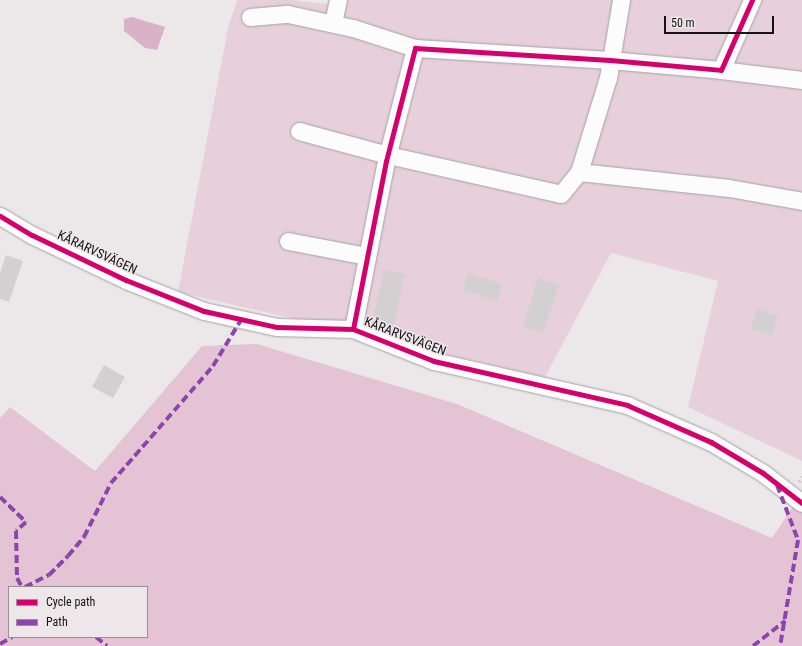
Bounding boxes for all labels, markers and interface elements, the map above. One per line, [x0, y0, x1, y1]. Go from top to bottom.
scale bar [666, 8, 776, 34]
text: 50 m [671, 16, 695, 30]
street label: KÅRARVSVÄGEN [55, 228, 139, 278]
street label: KÅRARVSVÄGEN [362, 314, 448, 360]
legend [8, 586, 148, 638]
text: Cycle path [46, 595, 95, 609]
text: Path [46, 615, 68, 629]

